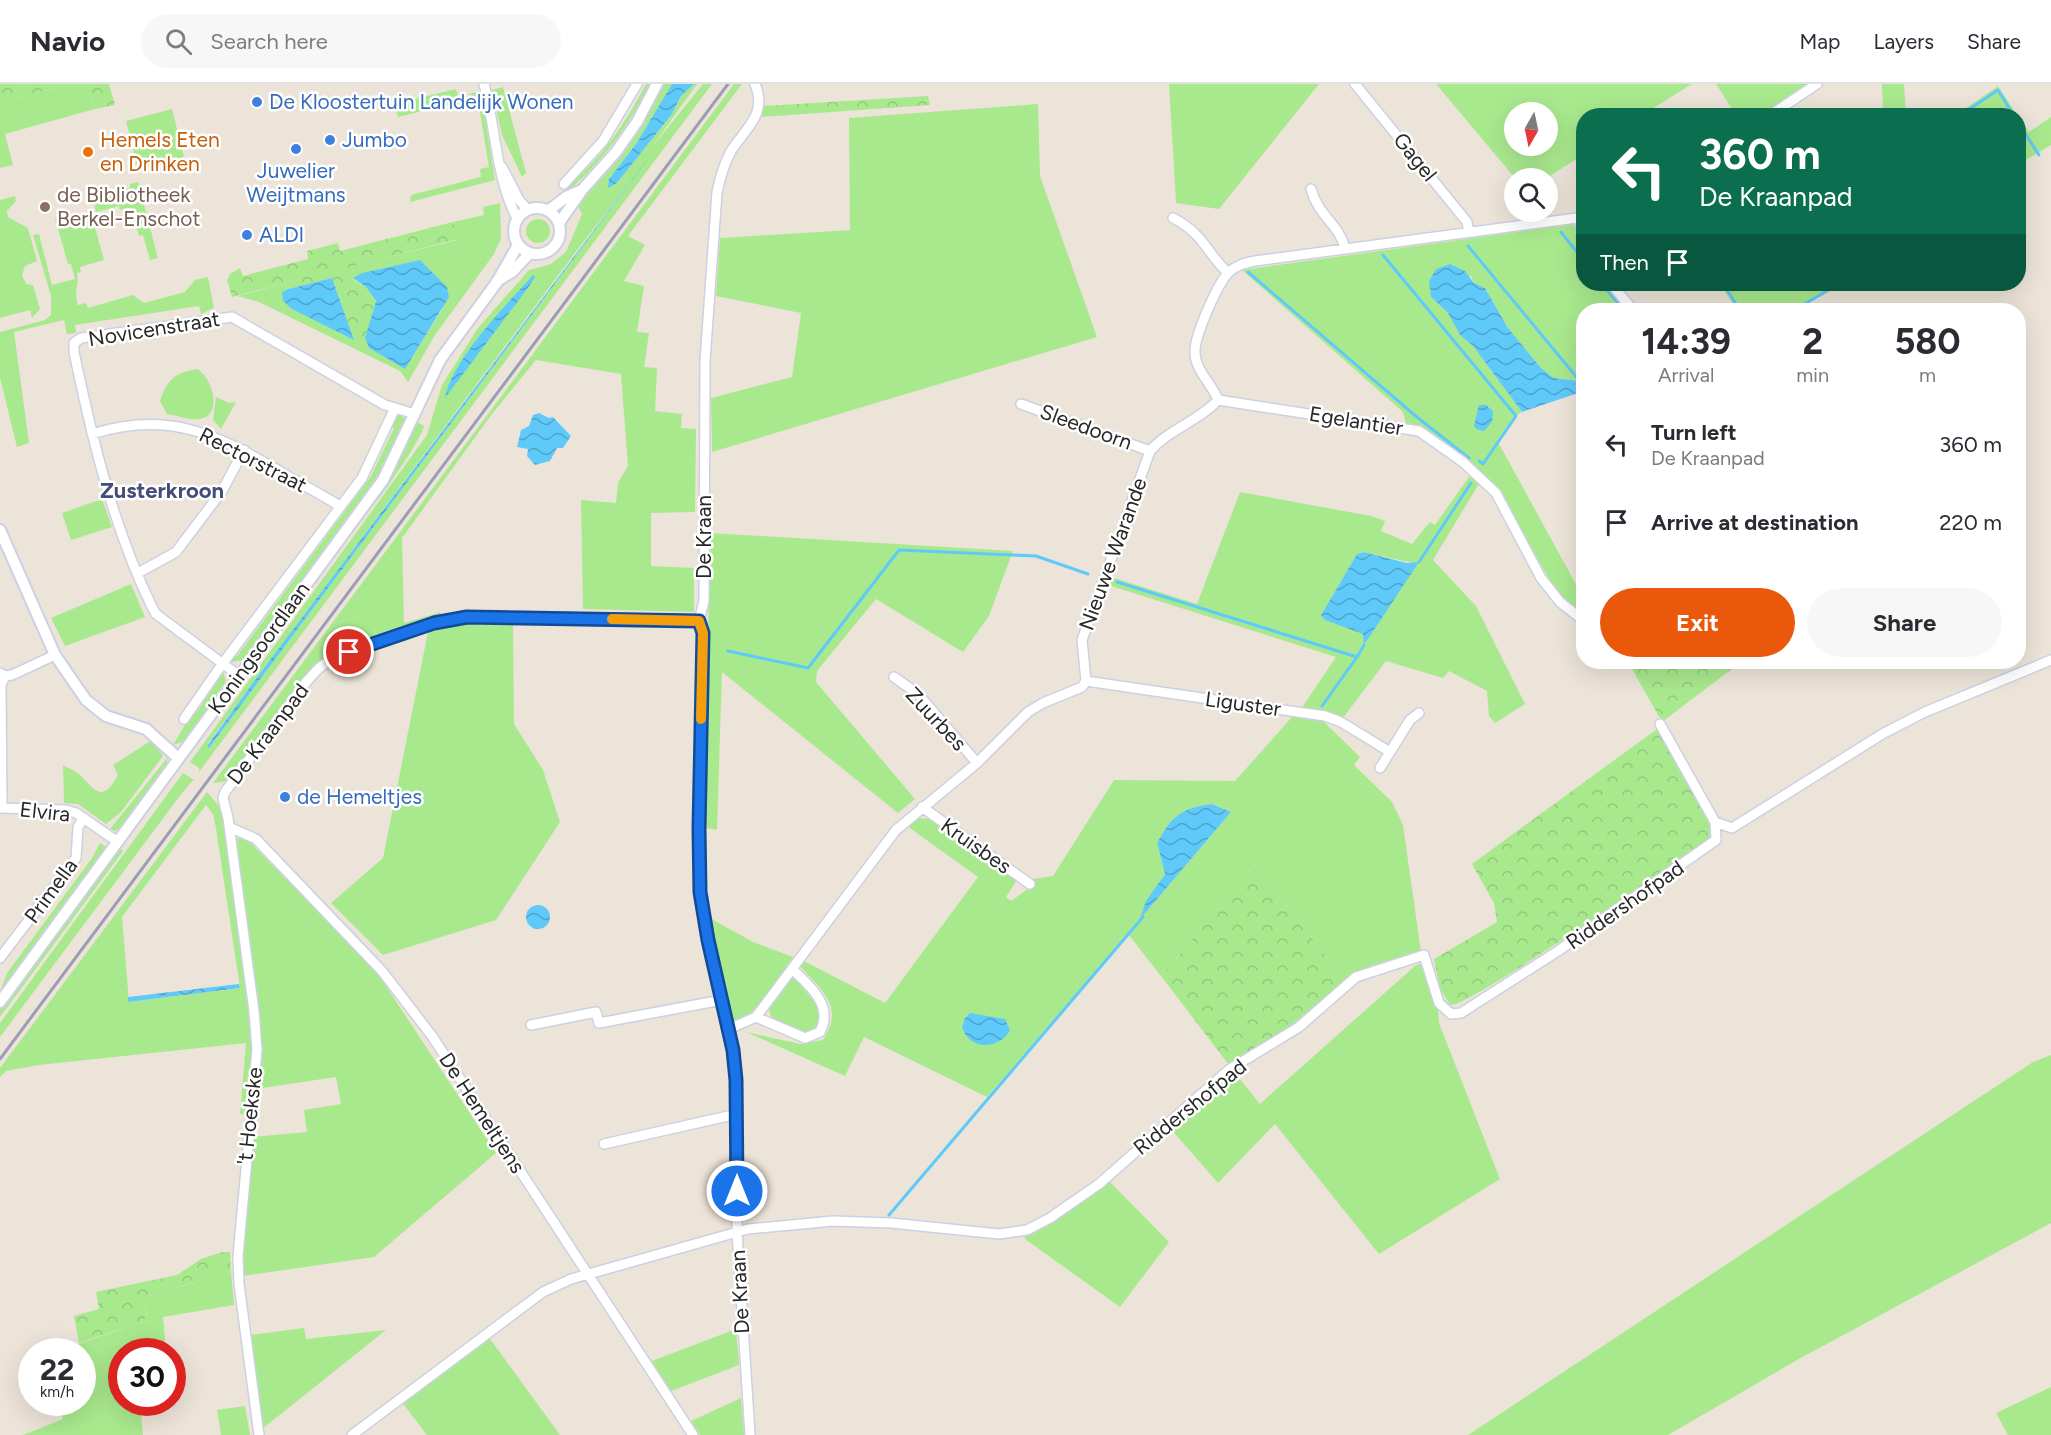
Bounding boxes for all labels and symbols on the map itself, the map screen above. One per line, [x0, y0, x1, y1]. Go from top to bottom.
place label: De Kloostertuin Landelijk Wonen [269, 89, 574, 114]
marker: De Kloostertuin Landelijk Wonen [250, 95, 264, 109]
north arrow [1504, 102, 1558, 156]
place label: Hemels Eten en Drinken [100, 127, 220, 176]
place label: Jumbo [342, 127, 407, 152]
street label: Gagel [1388, 127, 1442, 186]
marker: Jumbo [323, 133, 337, 147]
marker: Juwelier Weijtmans [289, 142, 303, 156]
marker: Hemels Eten en Drinken [81, 145, 95, 159]
place label: Juwelier Weijtmans [246, 158, 346, 207]
place label: de Bibliotheek Berkel-Enschot [57, 182, 200, 231]
marker: de Bibliotheek Berkel-Enschot [38, 200, 52, 214]
place label: ALDI [259, 222, 304, 247]
marker: ALDI [240, 228, 254, 242]
street label: Novicenstraat [86, 306, 221, 351]
street label: Sleedoorn [1037, 398, 1136, 455]
street label: Egelantier [1307, 401, 1405, 440]
street label: Rectorstraat [195, 422, 311, 497]
street label: Nieuwe Warande [1073, 474, 1152, 634]
district label: Zusterkroon [100, 477, 224, 504]
street label: De Kraan [691, 495, 716, 579]
street label: Koningsoordlaan [202, 577, 315, 718]
pin [323, 626, 374, 677]
street label: De Kraanpad [222, 678, 314, 789]
street label: Zuurbes [901, 682, 972, 756]
street label: Liguster [1204, 686, 1282, 721]
place label: de Hemeltjes [297, 784, 422, 809]
marker: de Hemeltjes [278, 790, 292, 804]
street label: Elvira [19, 796, 72, 827]
street label: Kruisbes [936, 812, 1016, 879]
street label: Primella [19, 854, 82, 928]
street label: Riddershofpad [1561, 855, 1688, 954]
street label: De Hemeltjens [434, 1048, 531, 1178]
street label: Riddershofpad [1128, 1053, 1251, 1160]
street label: 't Hoekske [232, 1066, 267, 1166]
position arrow [705, 1159, 769, 1223]
street label: De Kraan [725, 1249, 754, 1335]
speed limit sign: 30 [108, 1338, 186, 1416]

